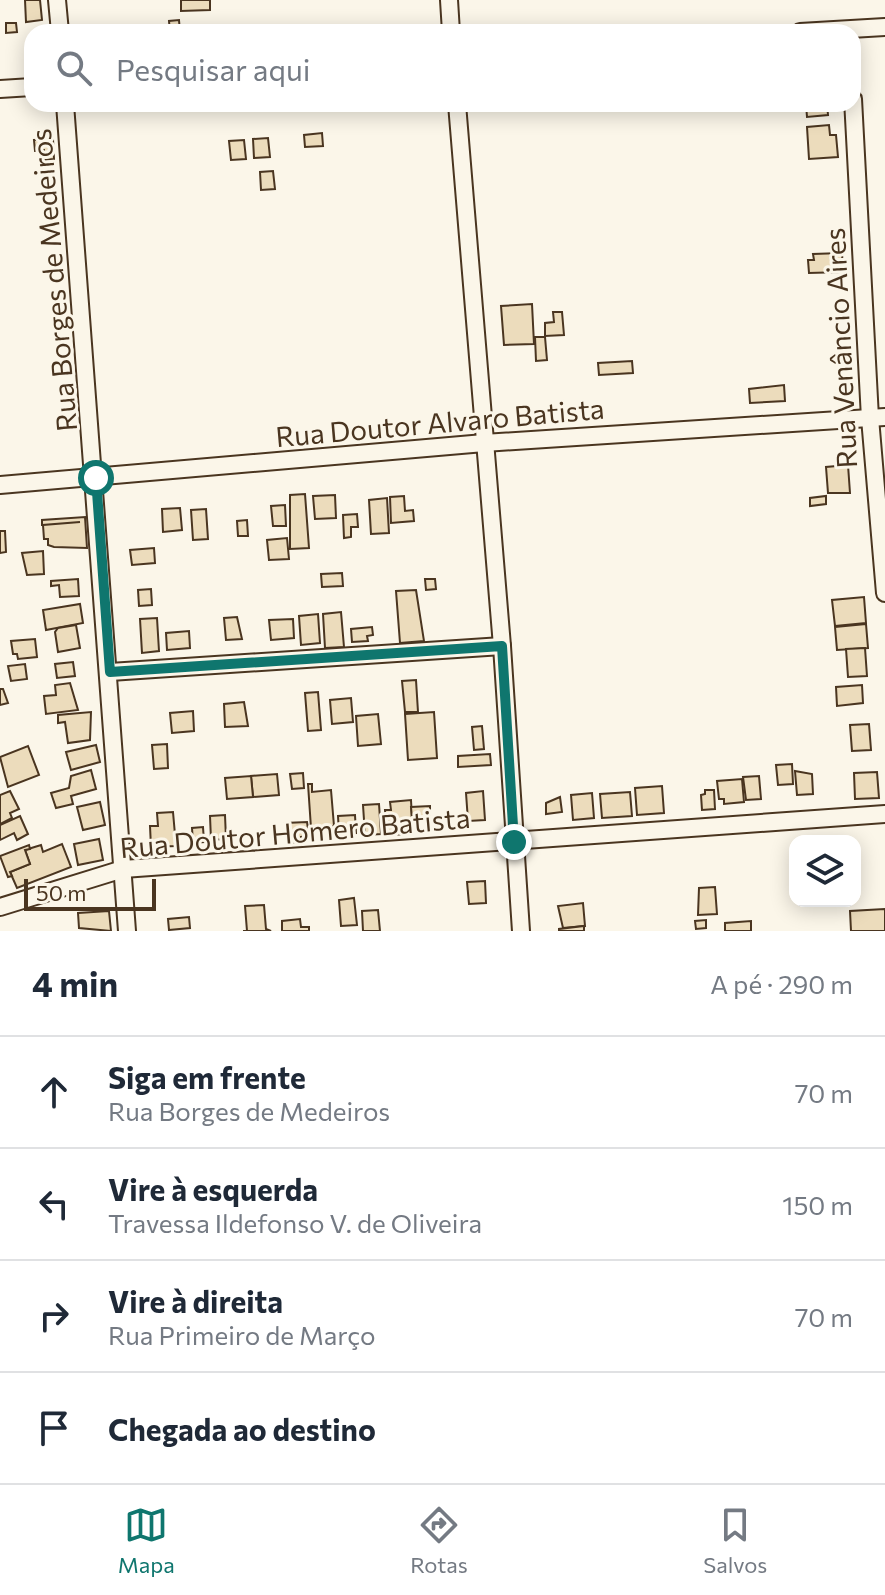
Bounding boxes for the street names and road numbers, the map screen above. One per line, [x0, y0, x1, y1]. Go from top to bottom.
street label: Rua Borges de Medeiros [23, 127, 83, 433]
street label: Rua Venâncio Aires [817, 227, 863, 469]
street label: Rua Doutor Alvaro Batista [274, 391, 606, 453]
street label: Rua Doutor Homero Batista [118, 800, 472, 864]

